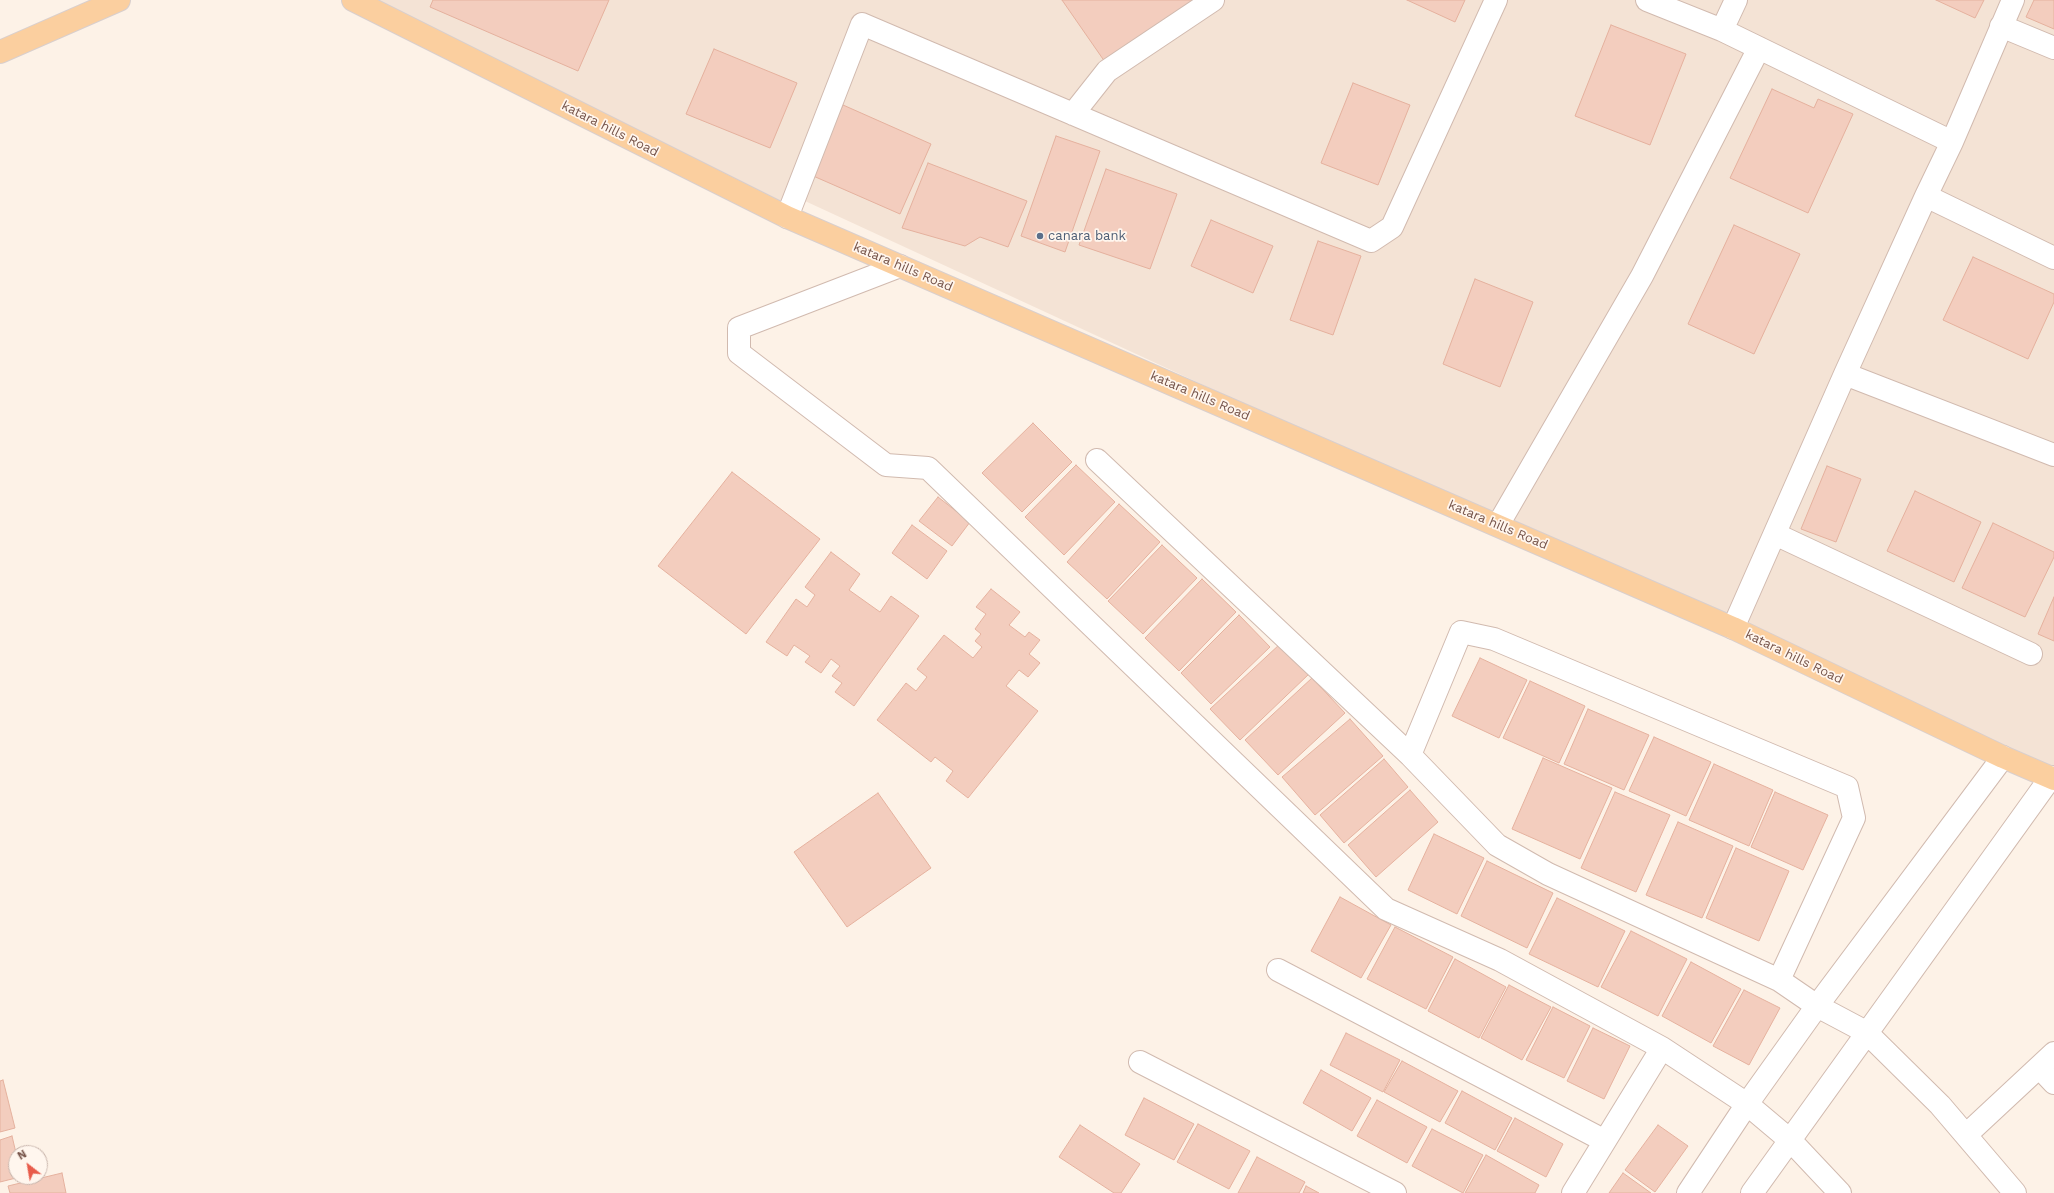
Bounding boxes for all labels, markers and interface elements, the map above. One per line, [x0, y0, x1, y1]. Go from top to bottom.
street label: katara hills Road [559, 98, 661, 160]
place label: canara bank [1048, 228, 1126, 244]
marker: canara bank [1035, 231, 1045, 241]
street label: katara hills Road [851, 239, 955, 295]
street label: katara hills Road [1148, 368, 1252, 424]
street label: katara hills Road [1446, 497, 1550, 553]
street label: katara hills Road [1743, 627, 1845, 687]
north arrow [8, 1145, 48, 1185]
text: N [15, 1147, 29, 1163]

